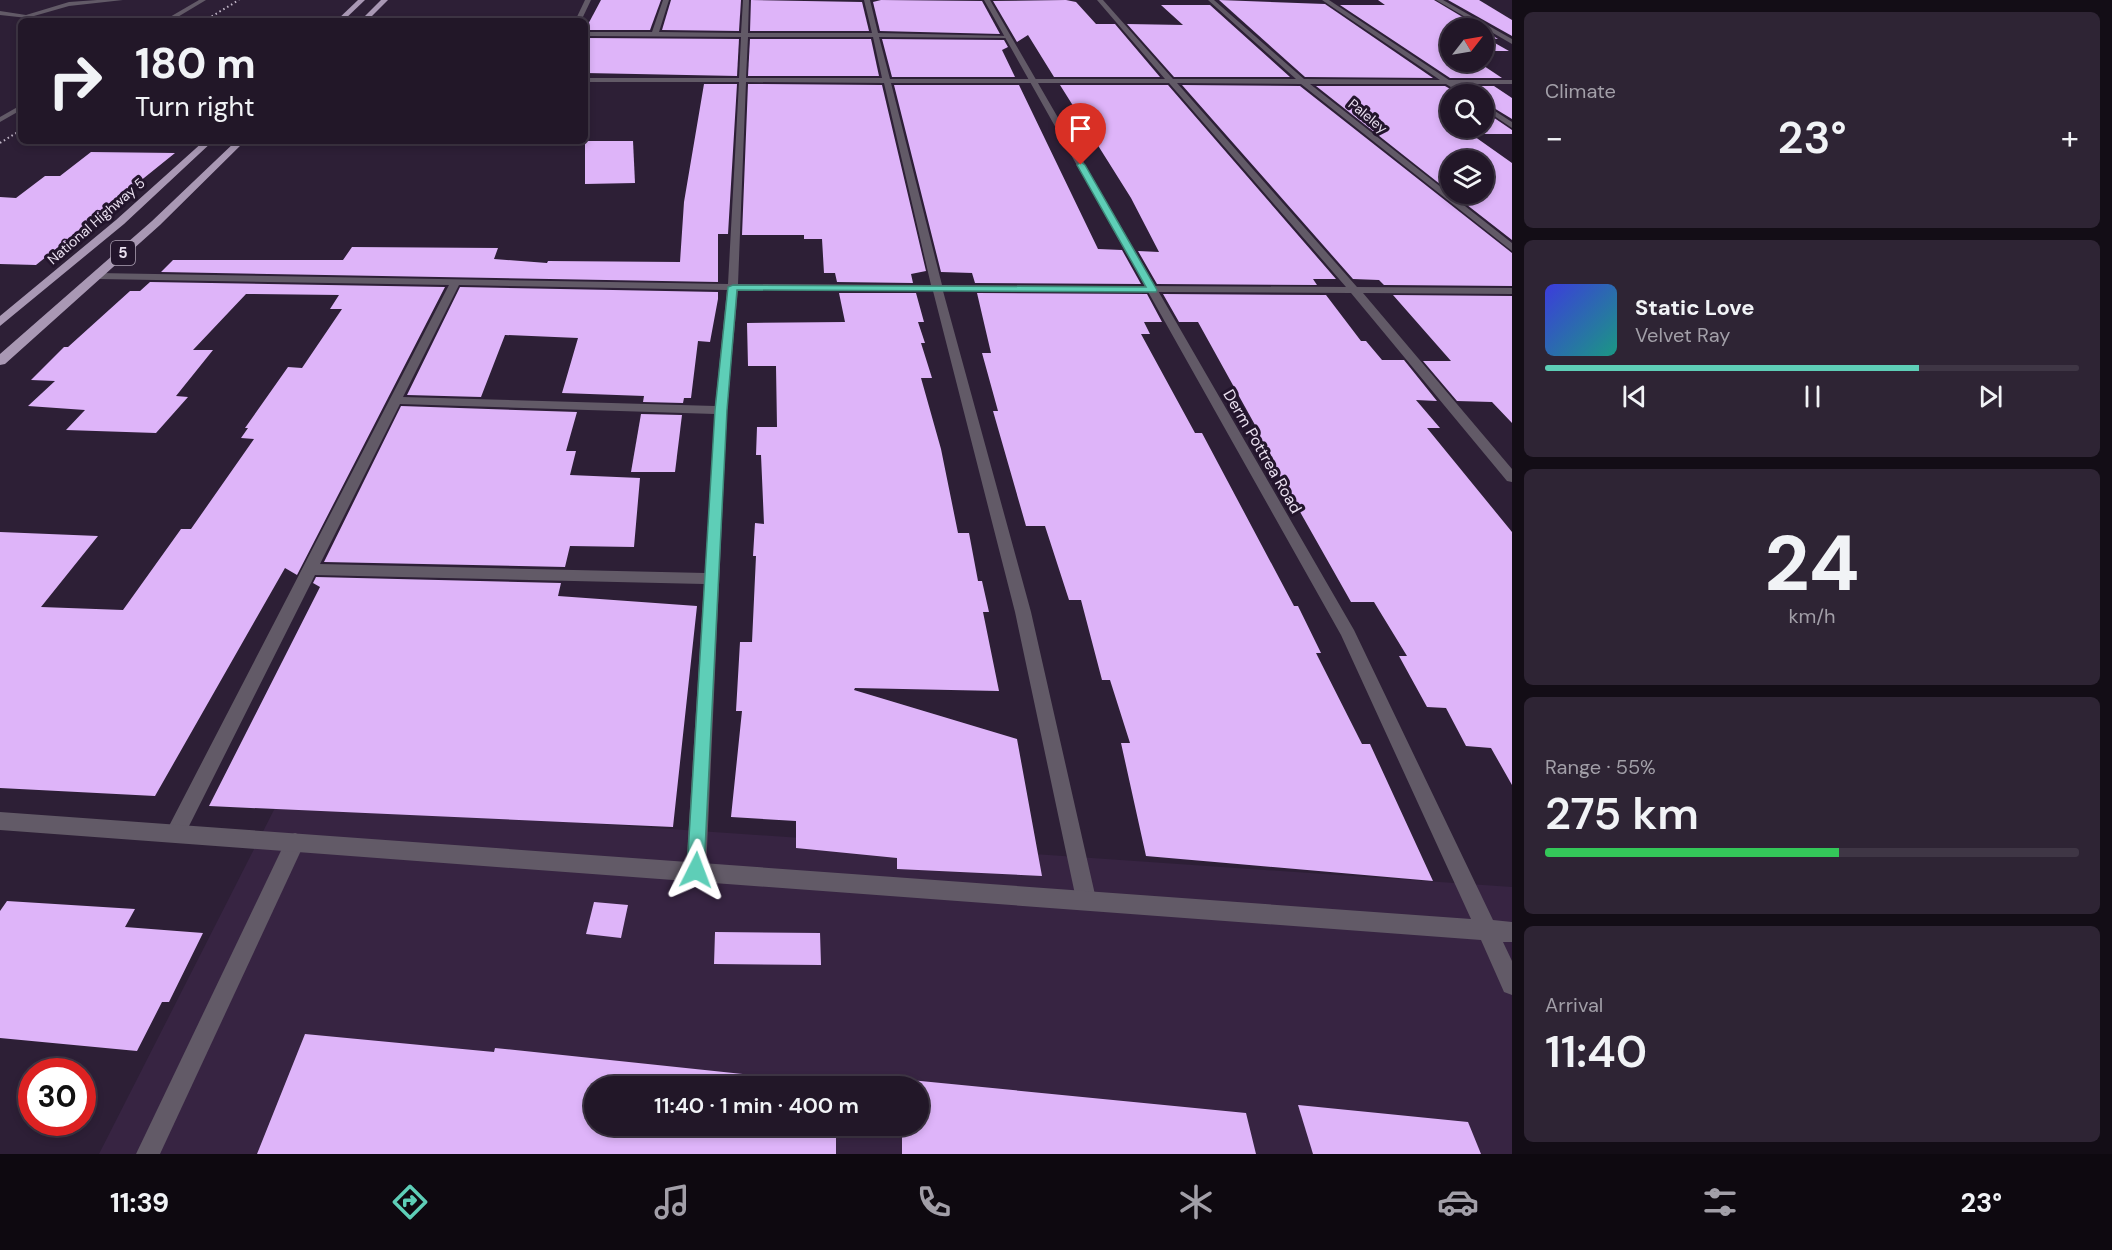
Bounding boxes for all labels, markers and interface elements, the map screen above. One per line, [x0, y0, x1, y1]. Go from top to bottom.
north arrow [1440, 18, 1494, 72]
map controls [1440, 18, 1494, 204]
text: 180 m [135, 36, 256, 91]
icon: right [36, 42, 114, 120]
text: Climate [1545, 78, 1616, 104]
button: search [1440, 84, 1494, 138]
text: Turn right [135, 89, 255, 124]
street label: Paleley [1345, 95, 1391, 137]
pin [1055, 103, 1106, 165]
text: 23° [1778, 108, 1847, 167]
icon: arrive [1064, 112, 1097, 145]
text: − [1545, 116, 1563, 159]
text: + [2061, 116, 2079, 159]
button: layers [1440, 150, 1494, 204]
street label: National Highway 5 [44, 174, 148, 268]
road number: 5 [111, 241, 135, 265]
text: Static Love [1635, 293, 1755, 322]
text: Velvet Ray [1635, 322, 1730, 348]
icon: previous [1618, 380, 1651, 413]
icon: pause [1796, 380, 1829, 413]
icon: next [1974, 380, 2007, 413]
street label: Derm Pottrea Road [1218, 385, 1307, 517]
text: 24 [1764, 513, 1860, 614]
text: km/h [1788, 603, 1836, 629]
text: Range · 55% [1545, 754, 1656, 780]
text: 275 km [1545, 784, 1699, 843]
position arrow [664, 838, 728, 902]
text: Arrival [1545, 992, 1603, 1018]
text: 11:40 [1545, 1022, 1647, 1081]
speed limit sign: 30 [18, 1058, 96, 1136]
text: 11:40 · 1 min · 400 m [654, 1091, 859, 1120]
icon: directions [389, 1181, 431, 1223]
icon: music [651, 1181, 693, 1223]
icon: phone [913, 1181, 955, 1223]
icon: climate [1175, 1181, 1217, 1223]
icon: car [1437, 1181, 1479, 1223]
icon: filters [1699, 1181, 1741, 1223]
text: 11:39 [110, 1185, 169, 1220]
text: 23° [1960, 1185, 2002, 1220]

